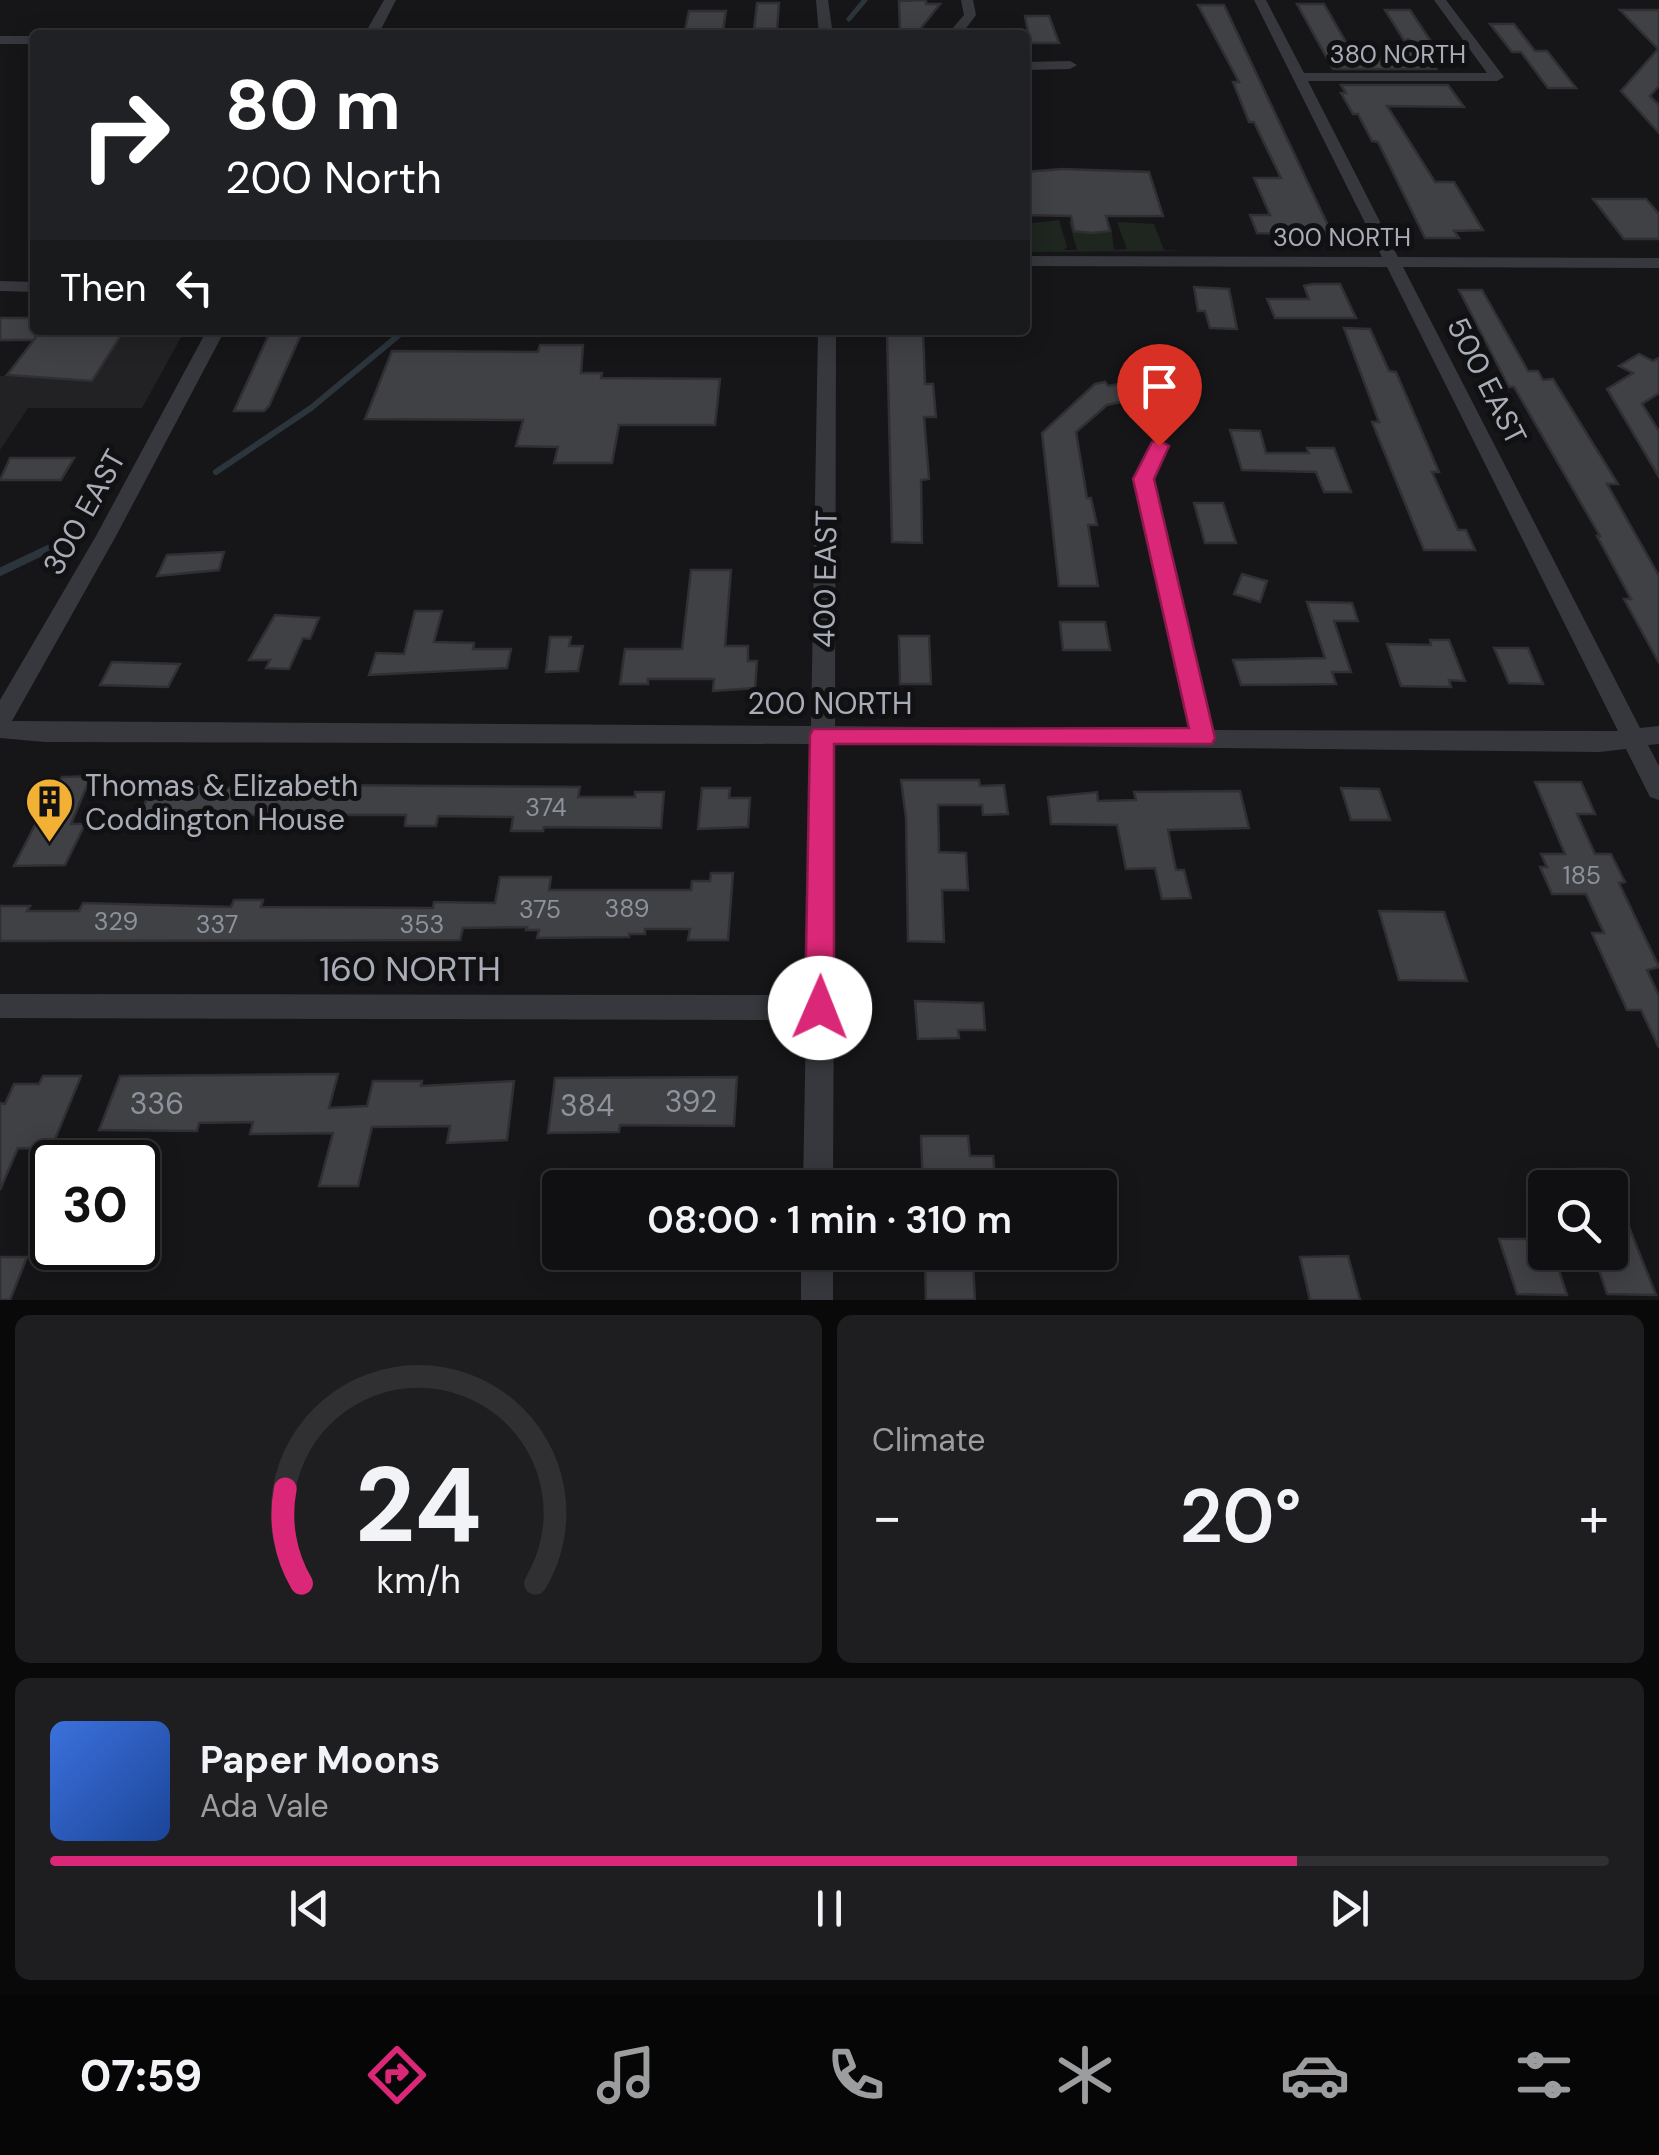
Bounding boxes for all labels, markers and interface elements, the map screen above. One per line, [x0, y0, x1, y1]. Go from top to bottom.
street label: 380 NORTH [1330, 38, 1466, 71]
text: 80 m [225, 60, 401, 151]
icon: right [60, 70, 190, 200]
text: 200 North [225, 148, 442, 207]
street label: 300 NORTH [1273, 221, 1411, 254]
icon: left [167, 260, 222, 315]
text: Then [60, 263, 147, 313]
street label: 500 EAST [1438, 311, 1536, 451]
pin [1117, 344, 1202, 447]
icon: arrive [1132, 359, 1187, 414]
street label: 300 EAST [34, 442, 134, 582]
street label: 400 EAST [804, 510, 846, 648]
street label: 200 NORTH [747, 684, 913, 723]
place label: Thomas & Elizabeth Coddington House [85, 766, 358, 839]
building icon: Thomas & Elizabeth Coddington House [24, 776, 76, 844]
house number: 374 [525, 791, 567, 824]
house number: 185 [1563, 859, 1601, 892]
house number: 389 [605, 892, 649, 925]
house number: 375 [519, 893, 561, 926]
house number: 329 [94, 905, 138, 938]
house number: 337 [196, 908, 238, 941]
house number: 353 [400, 908, 444, 941]
street label: 160 NORTH [319, 946, 501, 992]
position arrow [768, 956, 872, 1060]
house number: 392 [665, 1082, 717, 1121]
house number: 336 [130, 1084, 184, 1123]
house number: 384 [560, 1086, 614, 1125]
speed limit sign: 30 [30, 1140, 160, 1270]
map controls [1528, 1170, 1628, 1270]
button: search [1528, 1170, 1628, 1270]
text: 08:00 · 1 min · 310 m [647, 1195, 1012, 1245]
text: Climate [872, 1419, 986, 1461]
text: 24 [355, 1438, 482, 1573]
text: 20° [1180, 1468, 1301, 1565]
text: − [872, 1481, 902, 1553]
text: + [1579, 1481, 1609, 1553]
text: km/h [376, 1558, 461, 1604]
text: Paper Moons [200, 1735, 440, 1785]
text: Ada Vale [200, 1785, 329, 1827]
icon: previous [282, 1881, 337, 1936]
icon: pause [802, 1881, 857, 1936]
icon: next [1322, 1881, 1377, 1936]
icon: directions [362, 2040, 432, 2110]
icon: music [591, 2040, 661, 2110]
icon: phone [821, 2040, 891, 2110]
icon: climate [1050, 2040, 1120, 2110]
icon: car [1280, 2040, 1350, 2110]
icon: filters [1509, 2040, 1579, 2110]
text: 07:59 [80, 2046, 202, 2105]

